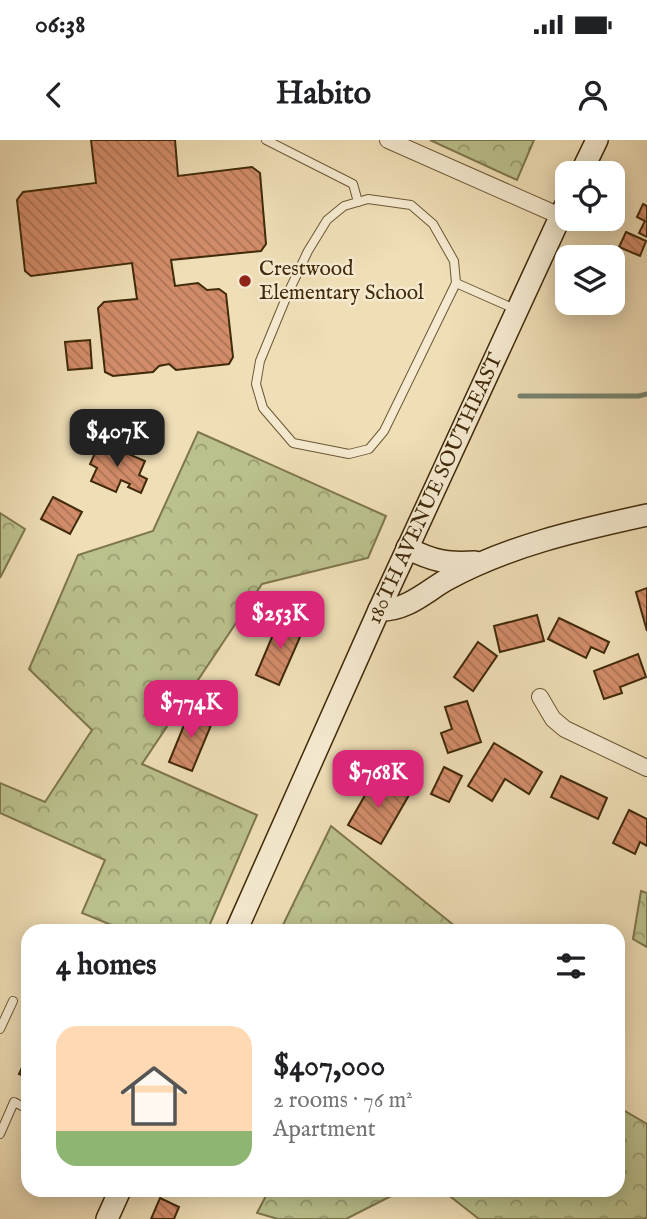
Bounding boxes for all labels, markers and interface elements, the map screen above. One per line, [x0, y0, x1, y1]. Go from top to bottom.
text: 06:38 [35, 8, 86, 41]
text: Habito [276, 74, 371, 115]
icon: back [35, 76, 73, 114]
icon: person [574, 76, 612, 114]
map controls [555, 161, 625, 315]
button: locate [555, 161, 625, 231]
button: layers [555, 245, 625, 315]
place label: Crestwood Elementary School [259, 256, 424, 307]
marker: Crestwood Elementary School [237, 273, 253, 289]
street label: 180TH AVENUE SOUTHEAST [361, 348, 509, 628]
pin: $407K [68, 410, 166, 469]
text: $407K [86, 417, 148, 446]
pin: $253K [231, 592, 329, 651]
text: $253K [251, 599, 309, 628]
pin: $774K [142, 680, 240, 740]
text: $774K [160, 688, 222, 717]
pin: $768K [329, 750, 427, 810]
text: $768K [349, 758, 407, 787]
text: 4 homes [56, 947, 157, 985]
icon: filters [552, 947, 590, 985]
text: $407,000 [273, 1048, 385, 1086]
icon: home [112, 1054, 196, 1138]
text: 2 rooms · 76 m² [273, 1086, 413, 1115]
text: Apartment [273, 1115, 376, 1144]

